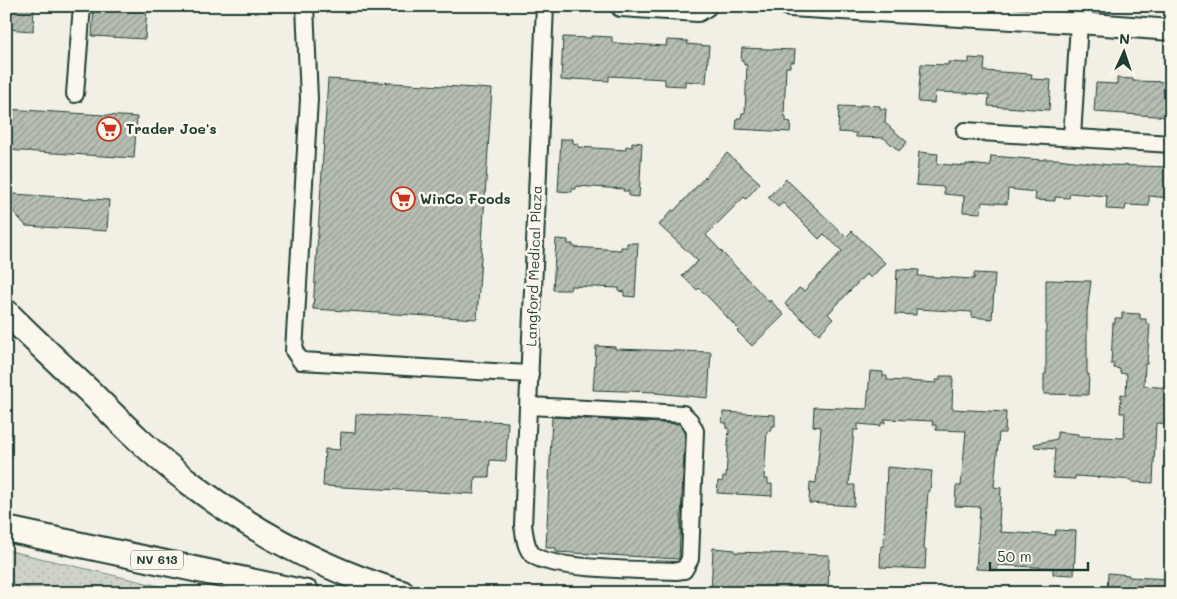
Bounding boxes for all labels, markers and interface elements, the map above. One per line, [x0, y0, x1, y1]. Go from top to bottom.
north arrow [1100, 28, 1150, 78]
text: N [1119, 29, 1131, 48]
supermarket icon: Trader Joe's [96, 116, 122, 142]
place label: Trader Joe's [126, 119, 217, 138]
street label: Langford Medical Plaza [521, 185, 546, 347]
supermarket icon: WinCo Foods [390, 186, 416, 212]
place label: WinCo Foods [420, 189, 511, 208]
scale bar [990, 539, 1087, 571]
text: 50 m [997, 546, 1032, 566]
road number: NV 613 [131, 550, 183, 570]

